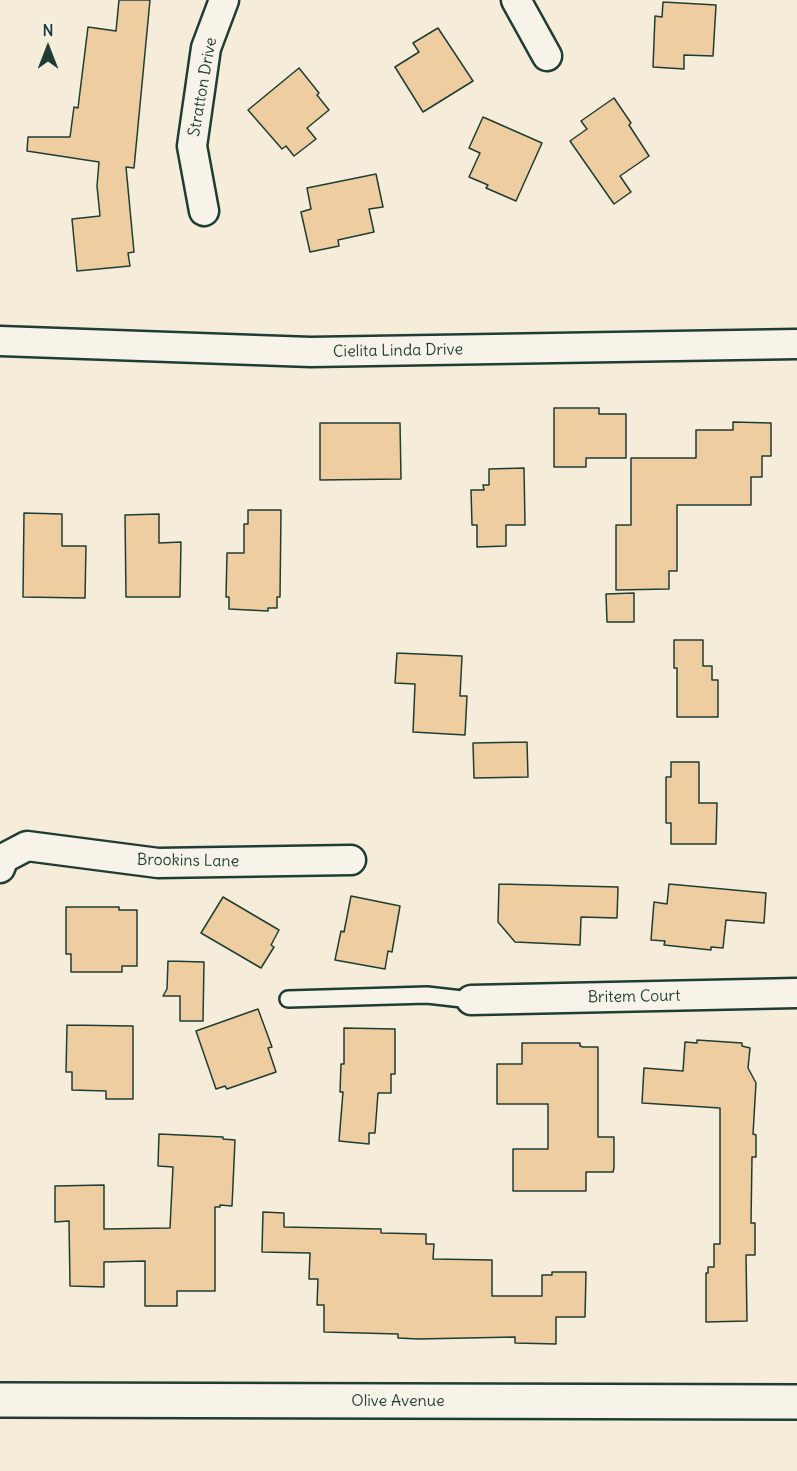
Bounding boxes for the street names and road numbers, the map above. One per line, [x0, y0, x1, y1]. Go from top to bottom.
street label: Stratton Drive [185, 36, 221, 138]
street label: Cielita Linda Drive [333, 340, 463, 362]
street label: Brookins Lane [137, 851, 239, 871]
street label: Britem Court [587, 987, 681, 1007]
street label: Olive Avenue [351, 1391, 445, 1411]

